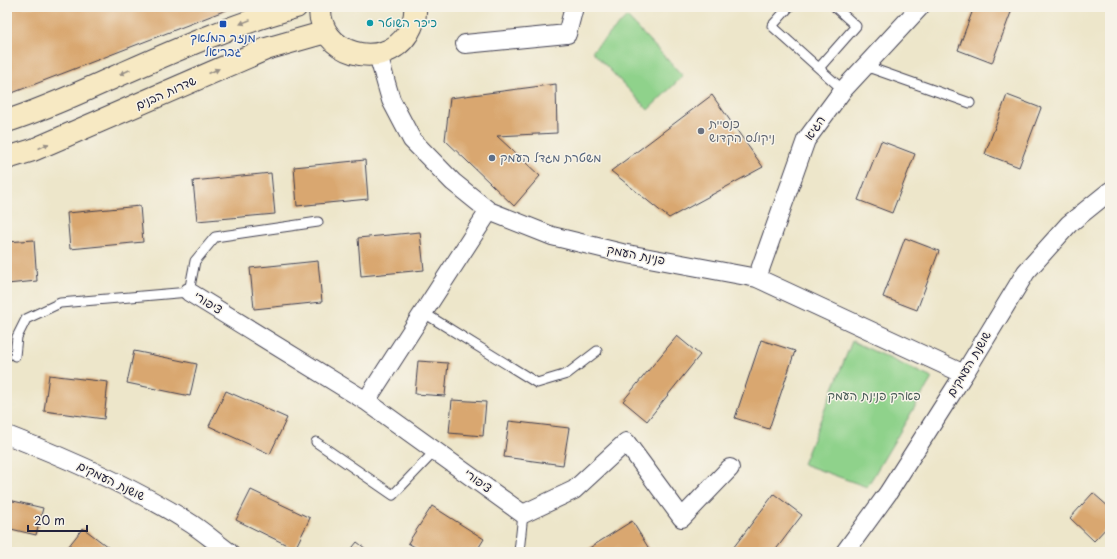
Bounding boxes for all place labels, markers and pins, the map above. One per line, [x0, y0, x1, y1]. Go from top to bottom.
place label: כיכר השוטר [378, 13, 437, 31]
marker: כיכר השוטר [365, 18, 375, 28]
marker: מנזר המלאך גבריאל [218, 19, 228, 29]
place label: מנזר המלאך גבריאל [190, 28, 256, 60]
place label: כנסיית ניקולס הקדוש [708, 114, 775, 146]
marker: כנסיית ניקולס הקדוש [696, 126, 706, 136]
place label: משטרת מגדל העמק [500, 148, 602, 166]
marker: משטרת מגדל העמק [487, 153, 497, 163]

